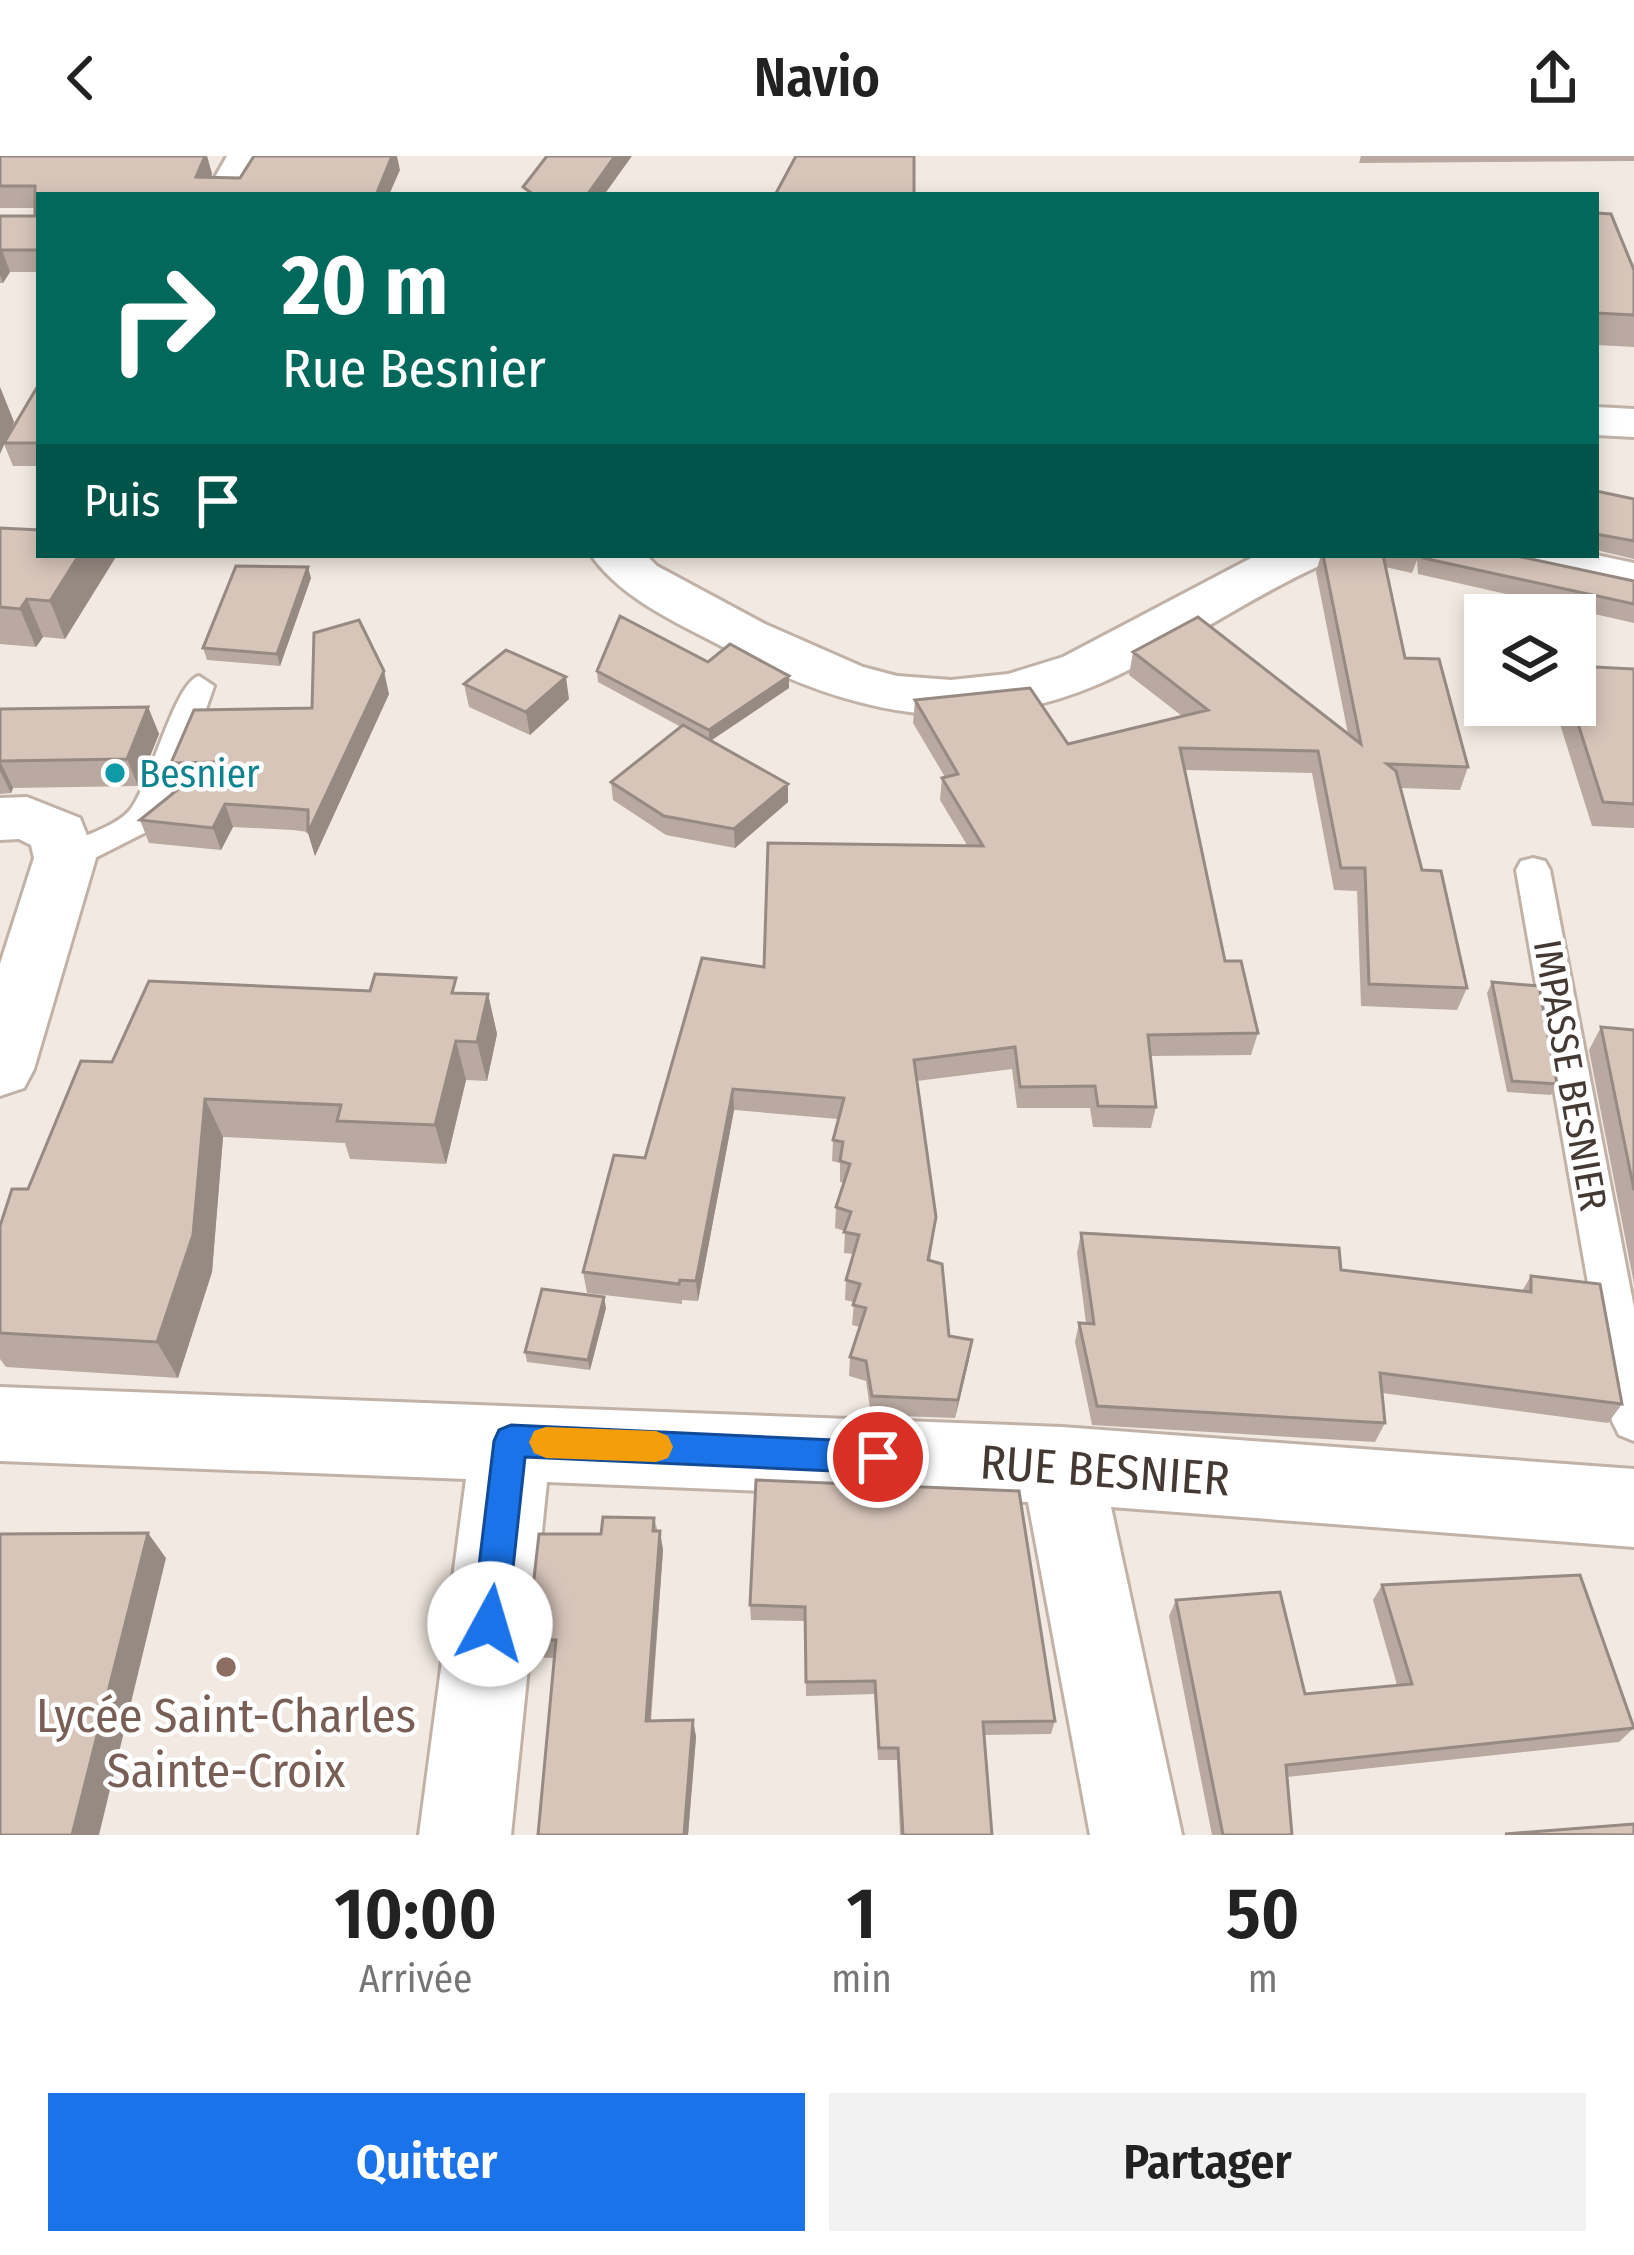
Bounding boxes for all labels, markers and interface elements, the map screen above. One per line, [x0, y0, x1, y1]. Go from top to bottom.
icon: back [48, 45, 114, 111]
icon: share [1520, 45, 1586, 111]
text: Navio [754, 46, 880, 110]
text: 20 m [282, 235, 448, 336]
icon: right [84, 240, 240, 396]
text: Rue Besnier [282, 337, 546, 401]
icon: arrive [185, 468, 251, 534]
text: Puis [84, 474, 161, 528]
map controls [1464, 594, 1596, 726]
button: layers [1464, 594, 1596, 726]
place label: Besnier [139, 751, 260, 797]
marker: Besnier [102, 760, 128, 786]
street label: IMPASSE BESNIER [1524, 936, 1616, 1214]
pin [827, 1406, 929, 1508]
icon: arrive [845, 1424, 911, 1490]
street label: RUE BESNIER [978, 1433, 1232, 1509]
position arrow [427, 1561, 553, 1687]
marker: Lycée Saint-Charles Sainte-Croix [213, 1654, 239, 1680]
place label: Lycée Saint-Charles Sainte-Croix [36, 1687, 416, 1800]
text: 10:00 [334, 1871, 497, 1957]
text: 1 [847, 1871, 877, 1957]
text: 50 [1226, 1871, 1300, 1957]
text: Arrivée [359, 1956, 472, 2002]
text: min [831, 1956, 892, 2002]
text: m [1248, 1956, 1278, 2002]
button: Quitter [48, 2093, 805, 2231]
button: Partager [829, 2093, 1586, 2231]

